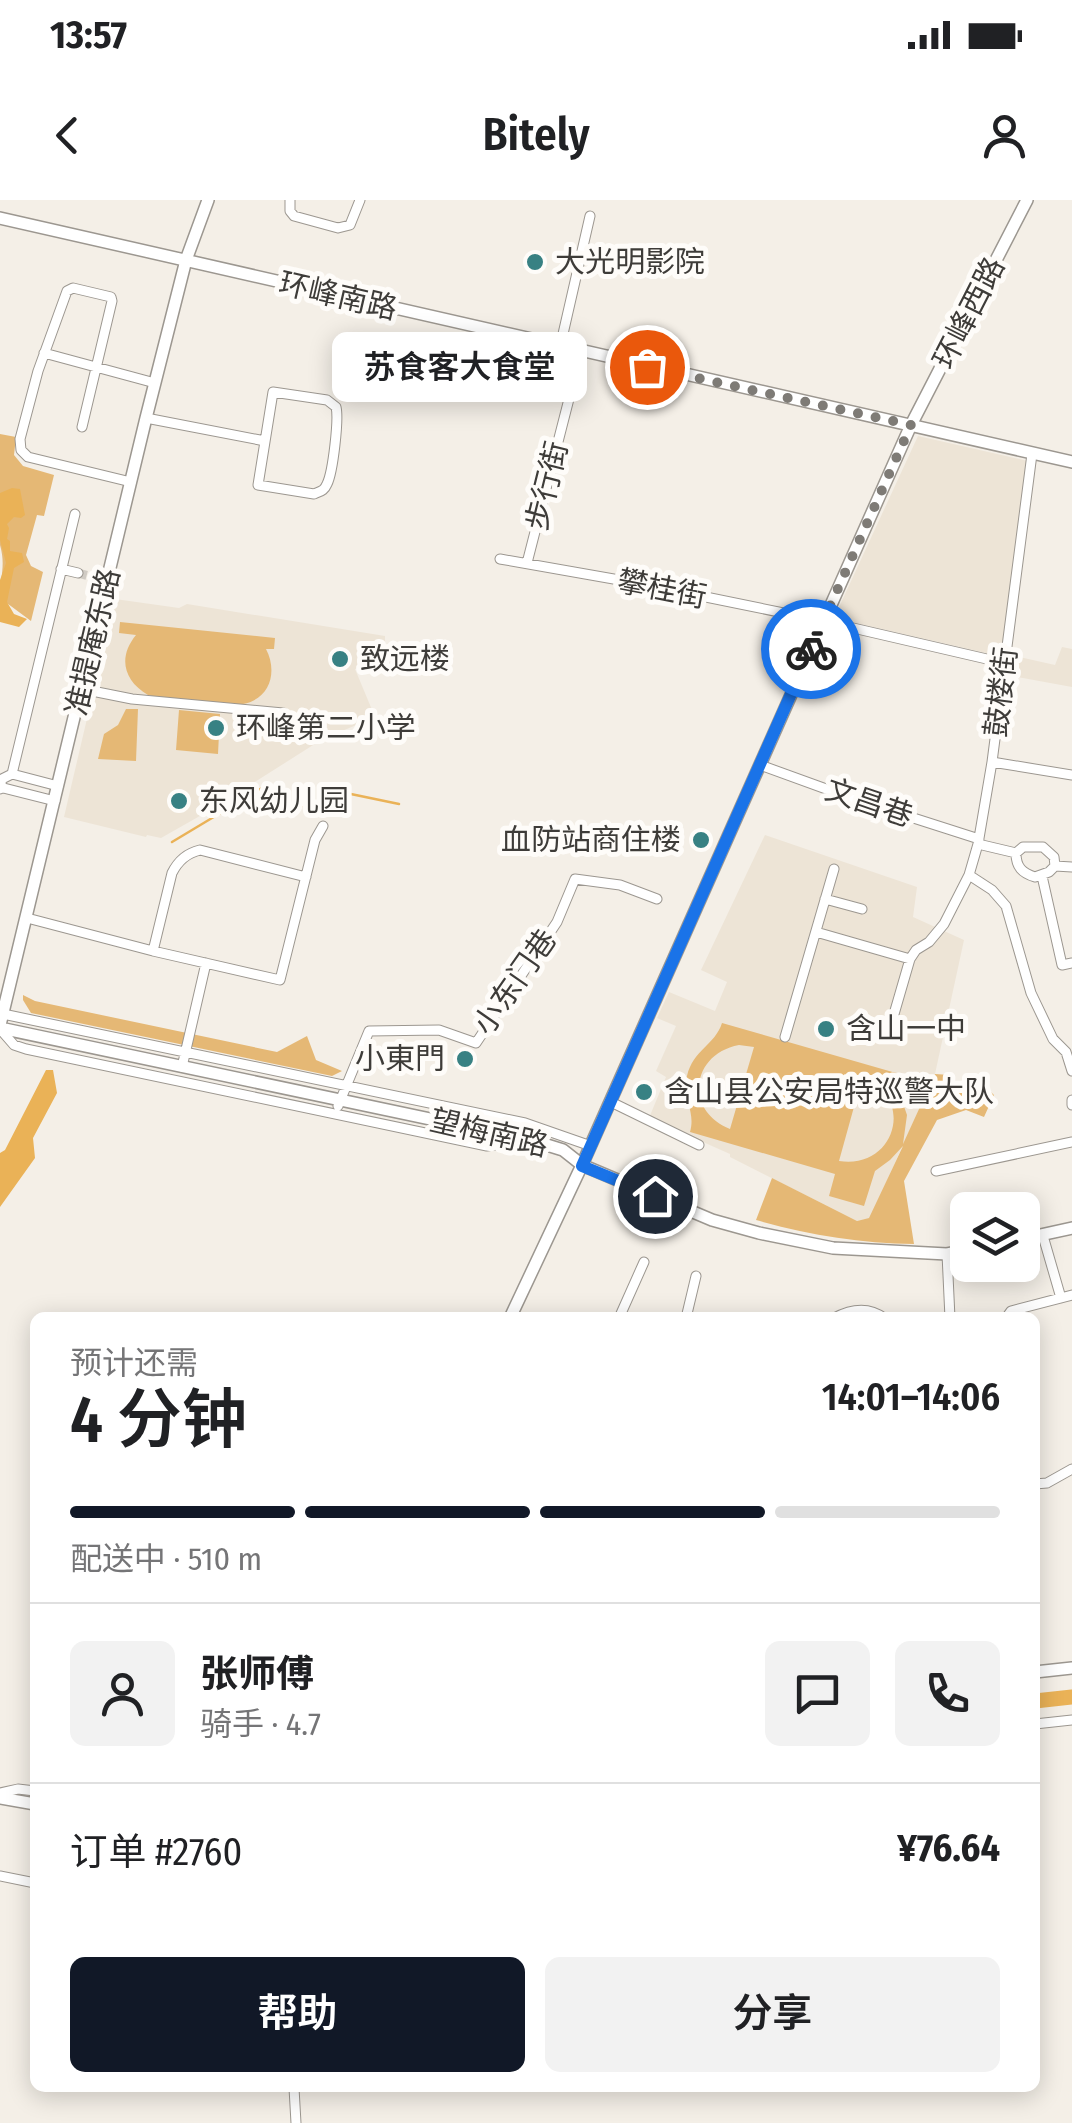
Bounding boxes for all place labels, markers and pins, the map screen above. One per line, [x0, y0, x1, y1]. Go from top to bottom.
place label: 大光明影院 [555, 244, 705, 280]
marker: 大光明影院 [524, 251, 546, 273]
pin [605, 325, 690, 410]
callout: 苏食客大食堂 [332, 332, 587, 402]
place label: 致远楼 [360, 641, 450, 677]
marker: 致远楼 [329, 648, 351, 670]
place label: 环峰第二小学 [236, 710, 416, 746]
marker: 环峰第二小学 [205, 717, 227, 739]
place label: 东风幼儿园 [199, 783, 349, 819]
marker: 东风幼儿园 [168, 790, 190, 812]
place label: 血防站商住楼 [501, 822, 681, 858]
marker: 血防站商住楼 [690, 829, 712, 851]
place label: 含山一中 [846, 1011, 966, 1047]
marker: 含山一中 [815, 1018, 837, 1040]
place label: 小東門 [355, 1041, 445, 1077]
marker: 小東門 [454, 1048, 476, 1070]
place label: 含山县公安局特巡警大队 [664, 1074, 994, 1110]
marker: 含山县公安局特巡警大队 [633, 1081, 655, 1103]
pin [613, 1154, 698, 1239]

